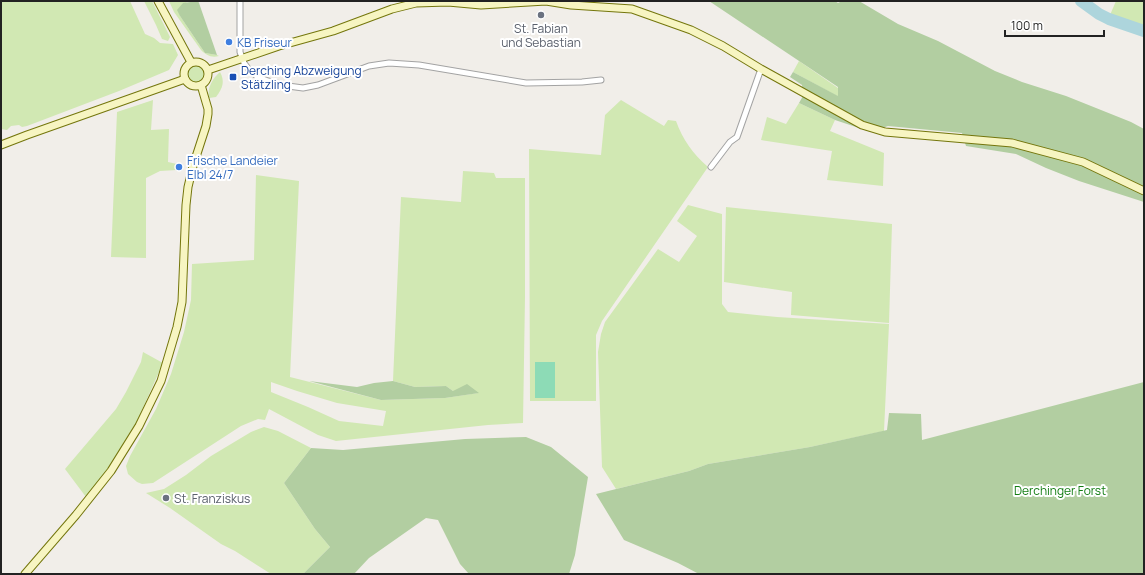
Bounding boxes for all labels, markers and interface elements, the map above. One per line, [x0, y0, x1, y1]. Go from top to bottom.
marker: St. Fabian und Sebastian [536, 10, 546, 20]
scale bar [1005, 12, 1104, 38]
text: 100 m [1011, 17, 1043, 34]
place label: St. Fabian und Sebastian [501, 20, 581, 51]
place label: KB Friseur [237, 34, 292, 51]
marker: KB Friseur [224, 37, 234, 47]
place label: Derching Abzweigung Stätzling [241, 62, 362, 93]
marker: Derching Abzweigung Stätzling [228, 72, 238, 82]
place label: Frische Landeier Elbl 24/7 [187, 152, 278, 183]
marker: Frische Landeier Elbl 24/7 [174, 162, 184, 172]
park label: Derchinger Forst [1014, 482, 1106, 499]
place label: St. Franziskus [174, 490, 250, 507]
marker: St. Franziskus [161, 493, 171, 503]

